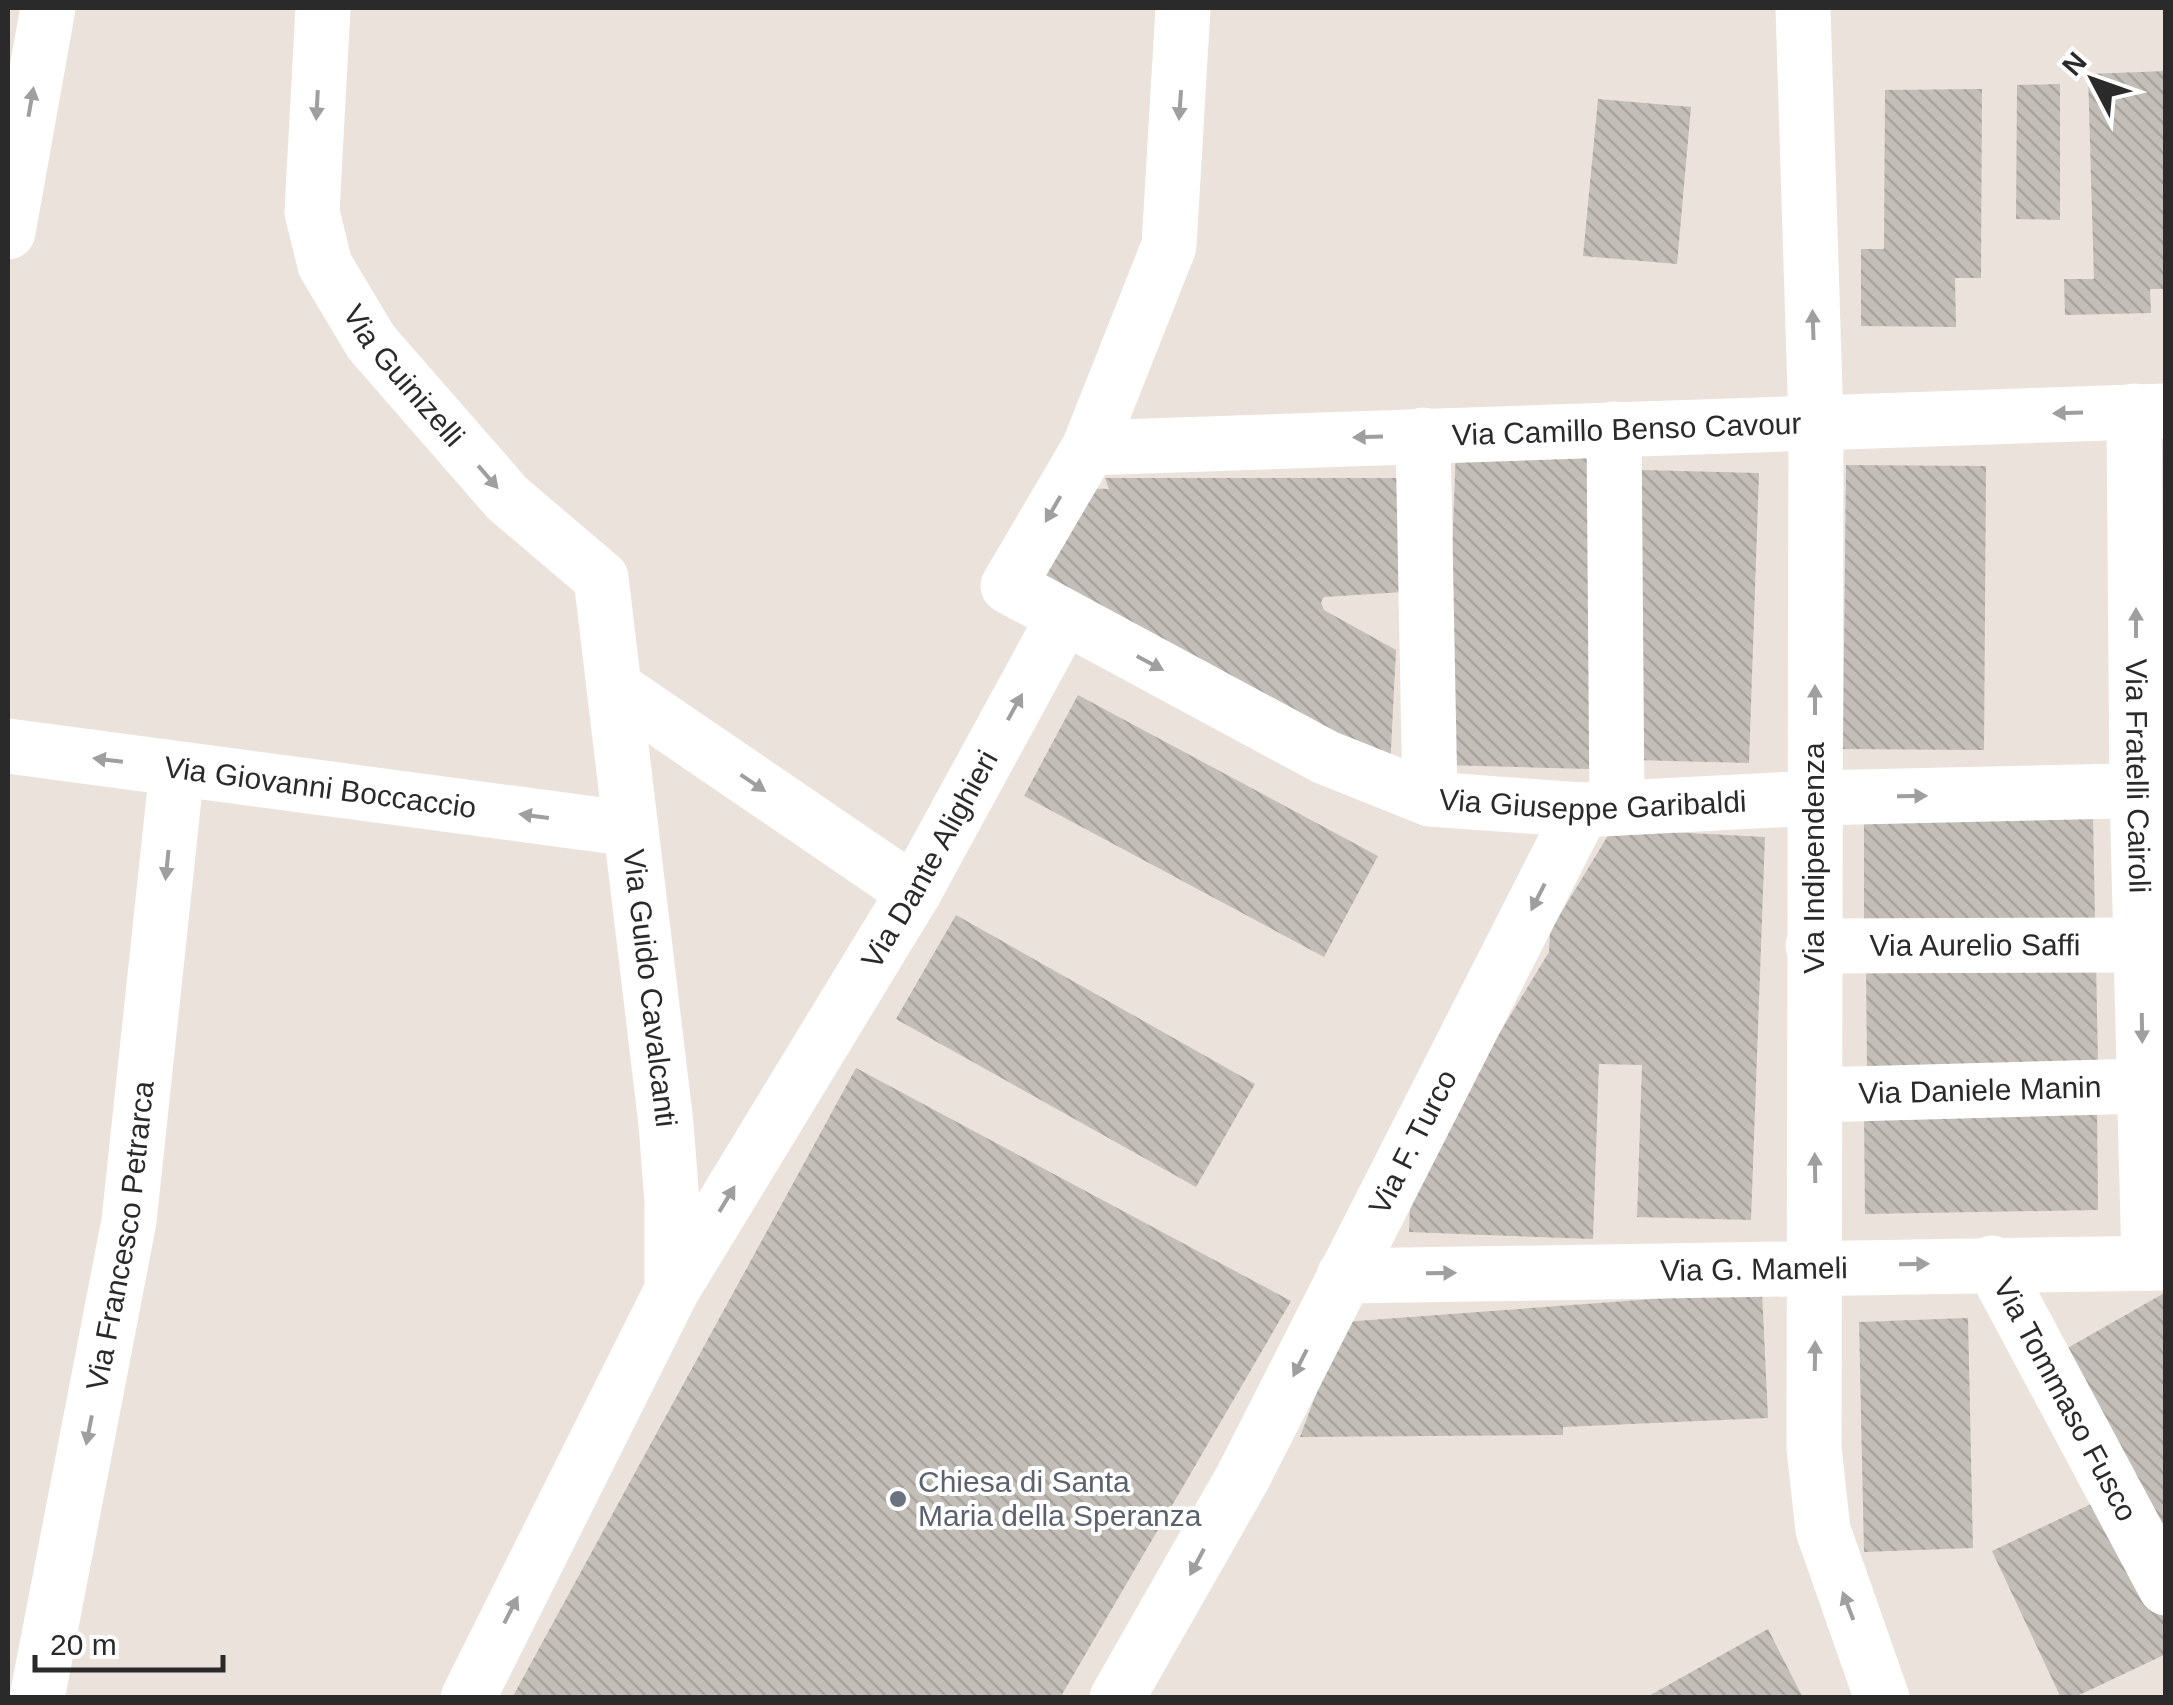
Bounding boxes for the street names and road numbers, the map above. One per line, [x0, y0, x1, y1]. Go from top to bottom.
street label: Via Guinizelli [337, 299, 471, 453]
street label: Via Camillo Benso Cavour [1451, 407, 1802, 452]
street label: Via Fratelli Cairoli [2120, 659, 2157, 894]
street label: Via Indipendenza [1797, 742, 1830, 974]
street label: Via Dante Alighieri [855, 745, 1004, 974]
street label: Via Giovanni Boccaccio [162, 750, 478, 824]
street label: Via Giuseppe Garibaldi [1438, 783, 1747, 826]
street label: Via Guido Cavalcanti [617, 847, 683, 1129]
street label: Via Aurelio Saffi [1870, 928, 2080, 962]
street label: Via F. Turco [1362, 1064, 1463, 1220]
street label: Via Daniele Manin [1858, 1070, 2102, 1110]
street label: Via Francesco Petrarca [80, 1079, 160, 1393]
street label: Via G. Mameli [1660, 1251, 1848, 1287]
street label: Via Tommaso Fusco [1987, 1272, 2144, 1527]

